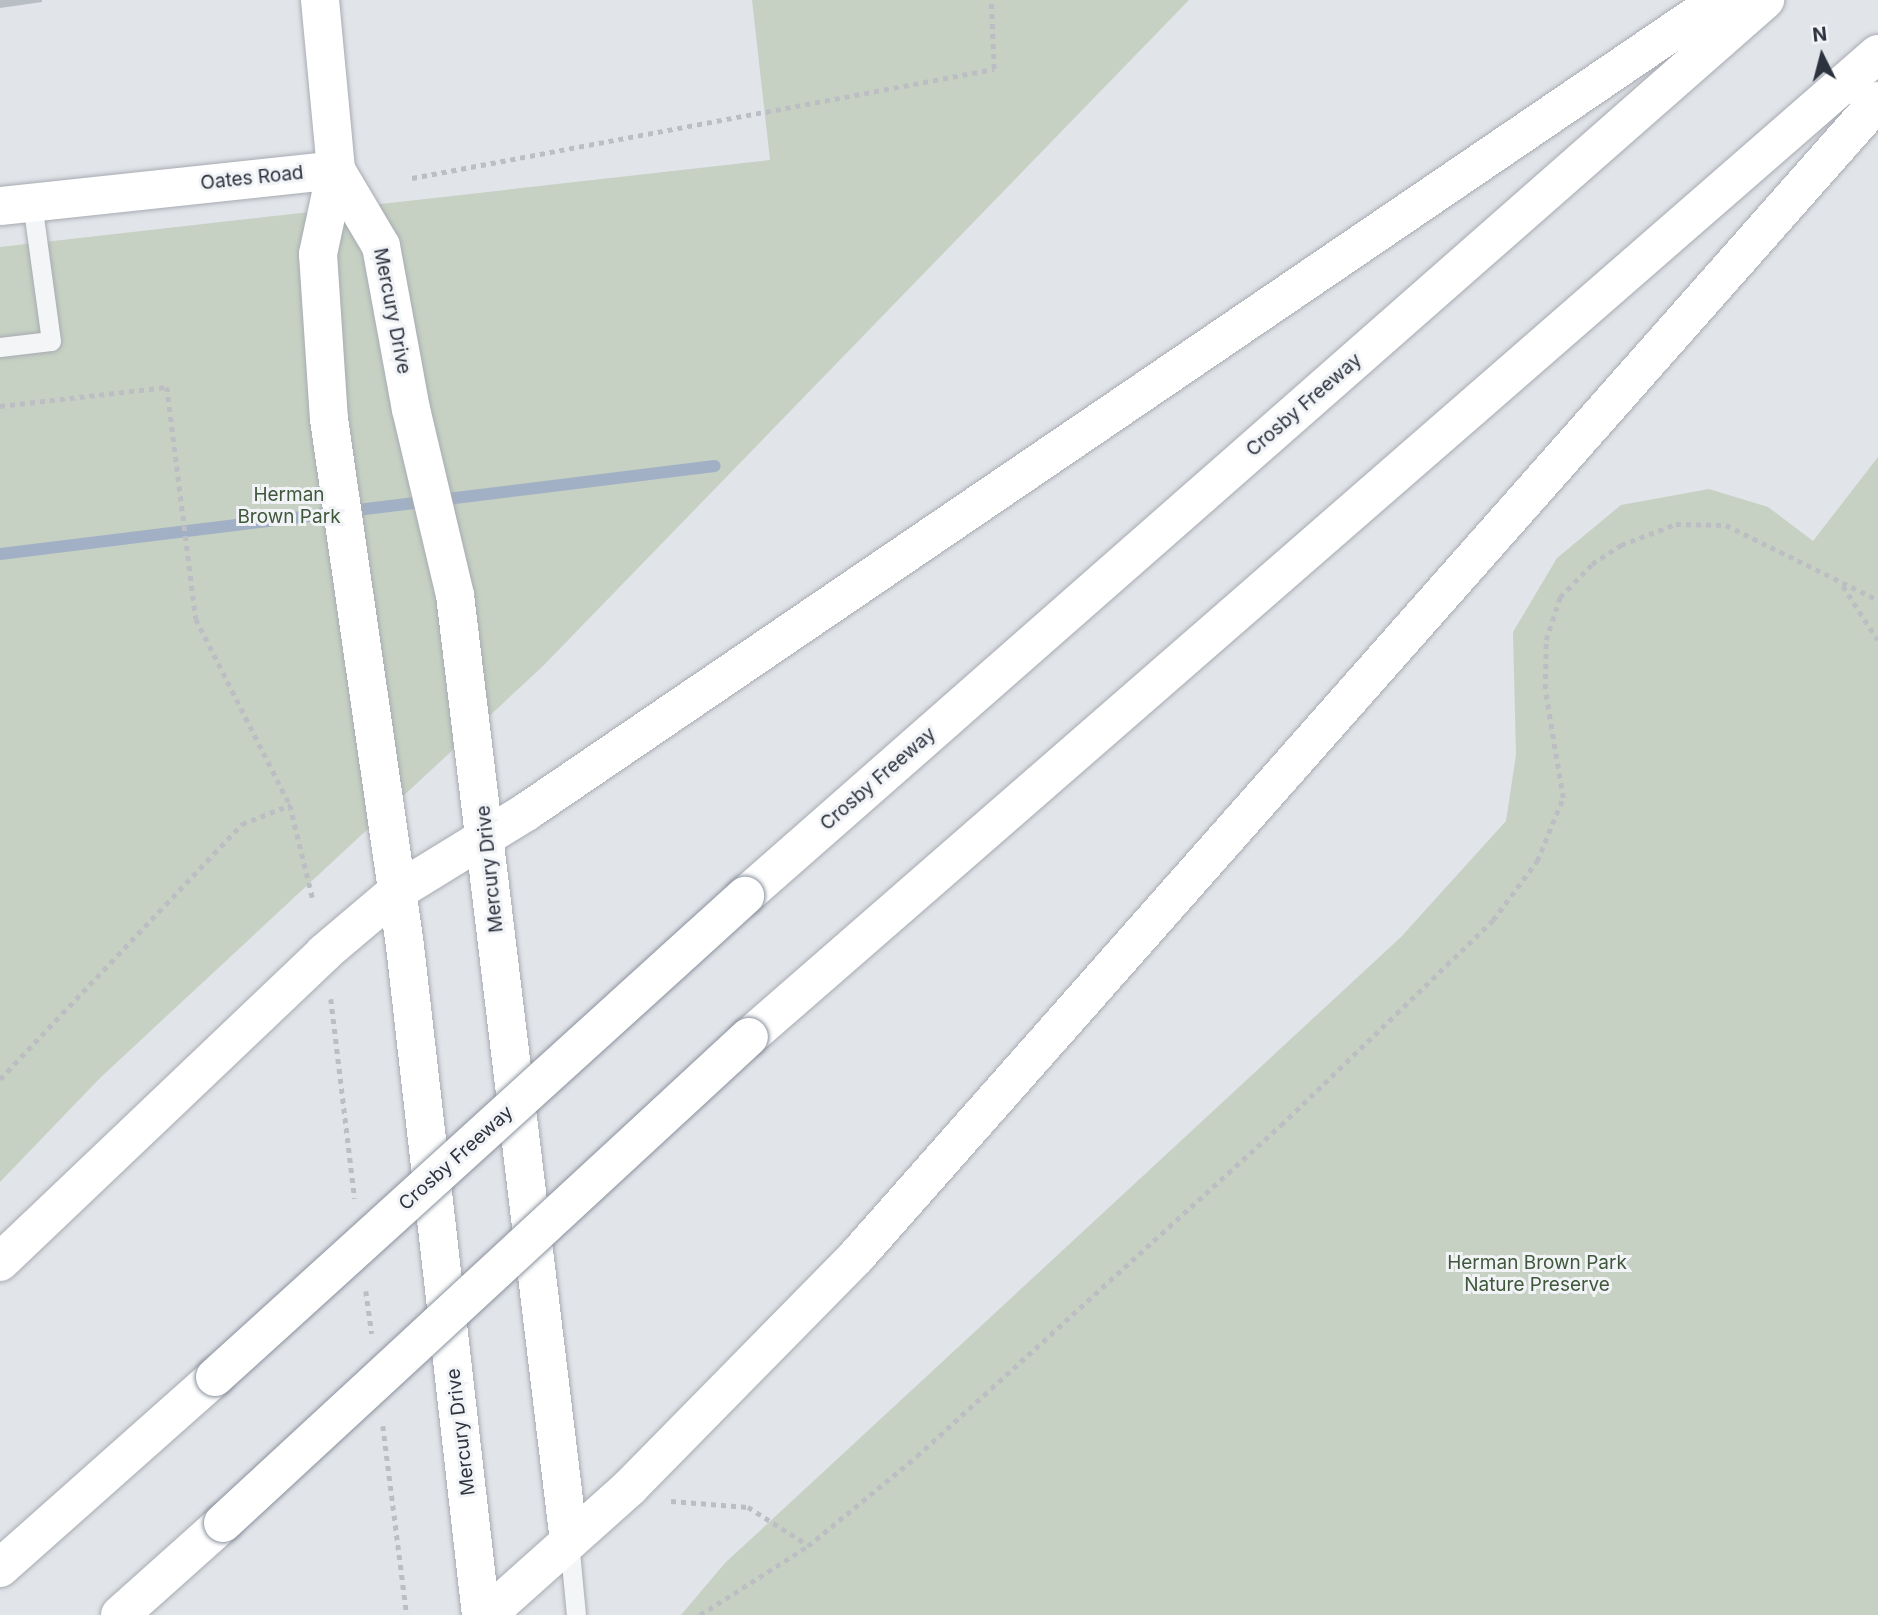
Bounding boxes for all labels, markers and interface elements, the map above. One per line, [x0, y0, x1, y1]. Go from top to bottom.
north arrow [1787, 21, 1857, 91]
text: N [1811, 22, 1828, 47]
street label: Oates Road [199, 161, 305, 195]
street label: Mercury Drive [369, 246, 415, 376]
street label: Crosby Freeway [1242, 349, 1366, 461]
park label: Herman Brown Park [237, 484, 341, 528]
street label: Crosby Freeway [816, 723, 940, 835]
street label: Mercury Drive [472, 804, 508, 934]
street label: Crosby Freeway [394, 1101, 518, 1215]
park label: Herman Brown Park Nature Preserve [1447, 1252, 1627, 1296]
street label: Mercury Drive [442, 1367, 480, 1497]

